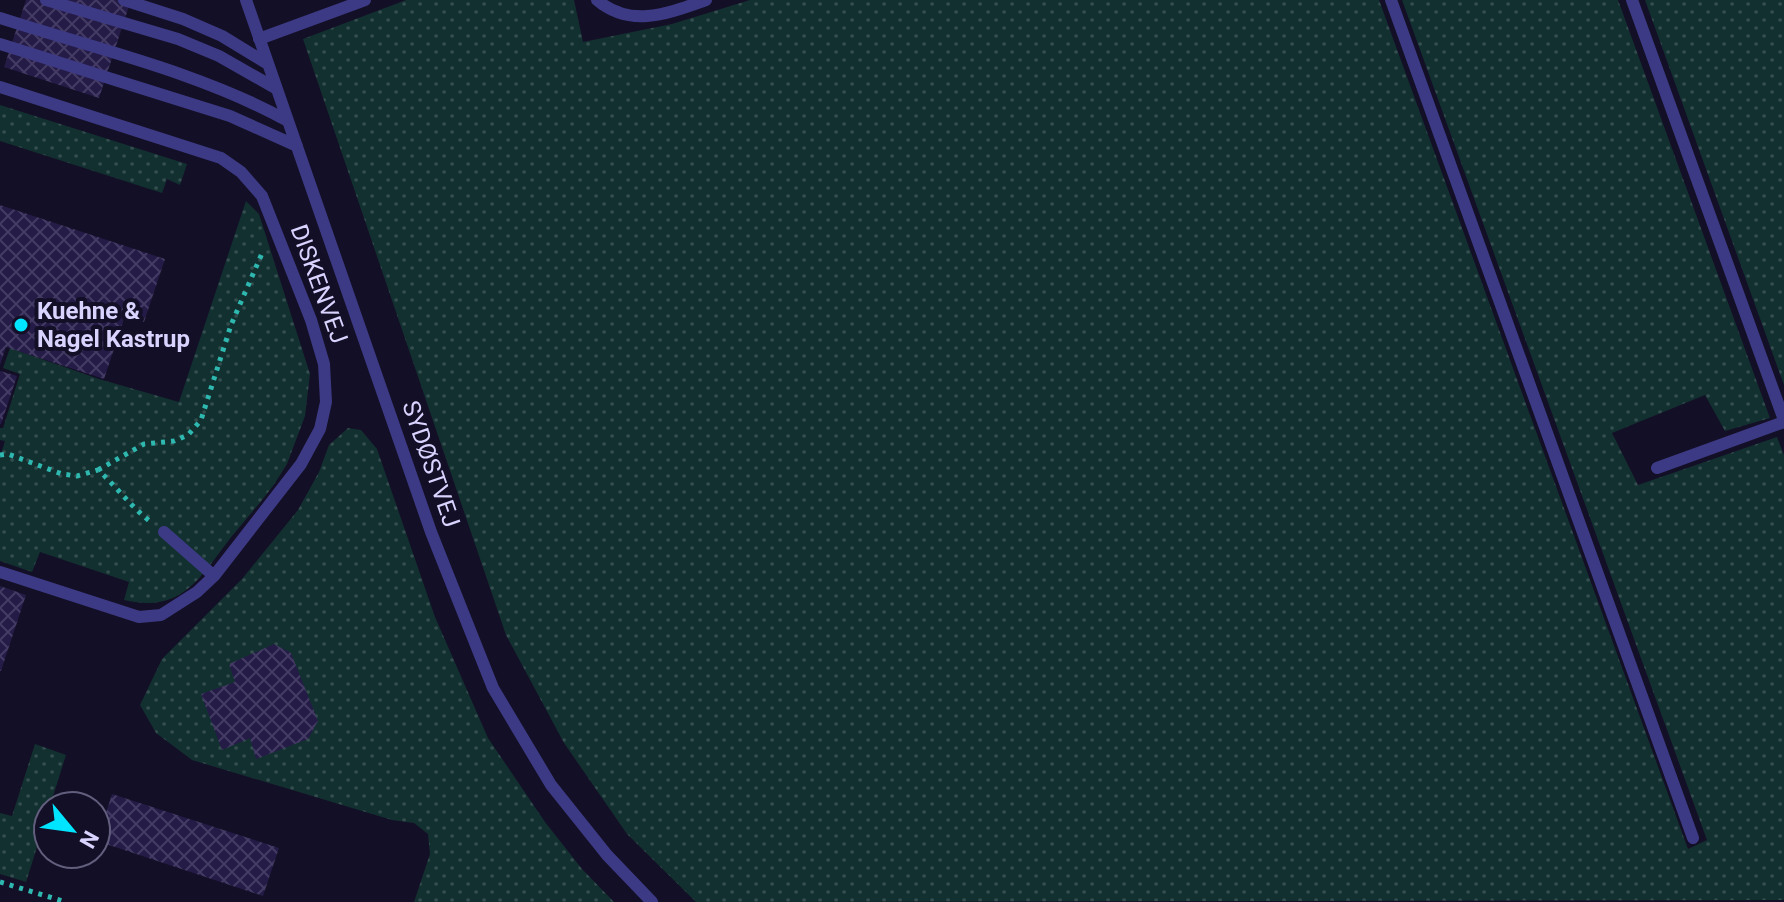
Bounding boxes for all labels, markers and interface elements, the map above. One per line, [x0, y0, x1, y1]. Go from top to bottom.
street label: DISKENVEJ [285, 221, 353, 347]
place label: Kuehne & Nagel Kastrup [37, 297, 190, 353]
marker: Kuehne & Nagel Kastrup [12, 316, 30, 334]
street label: SYDØSTVEJ [396, 397, 466, 531]
north arrow [32, 790, 112, 870]
text: N [74, 827, 104, 852]

